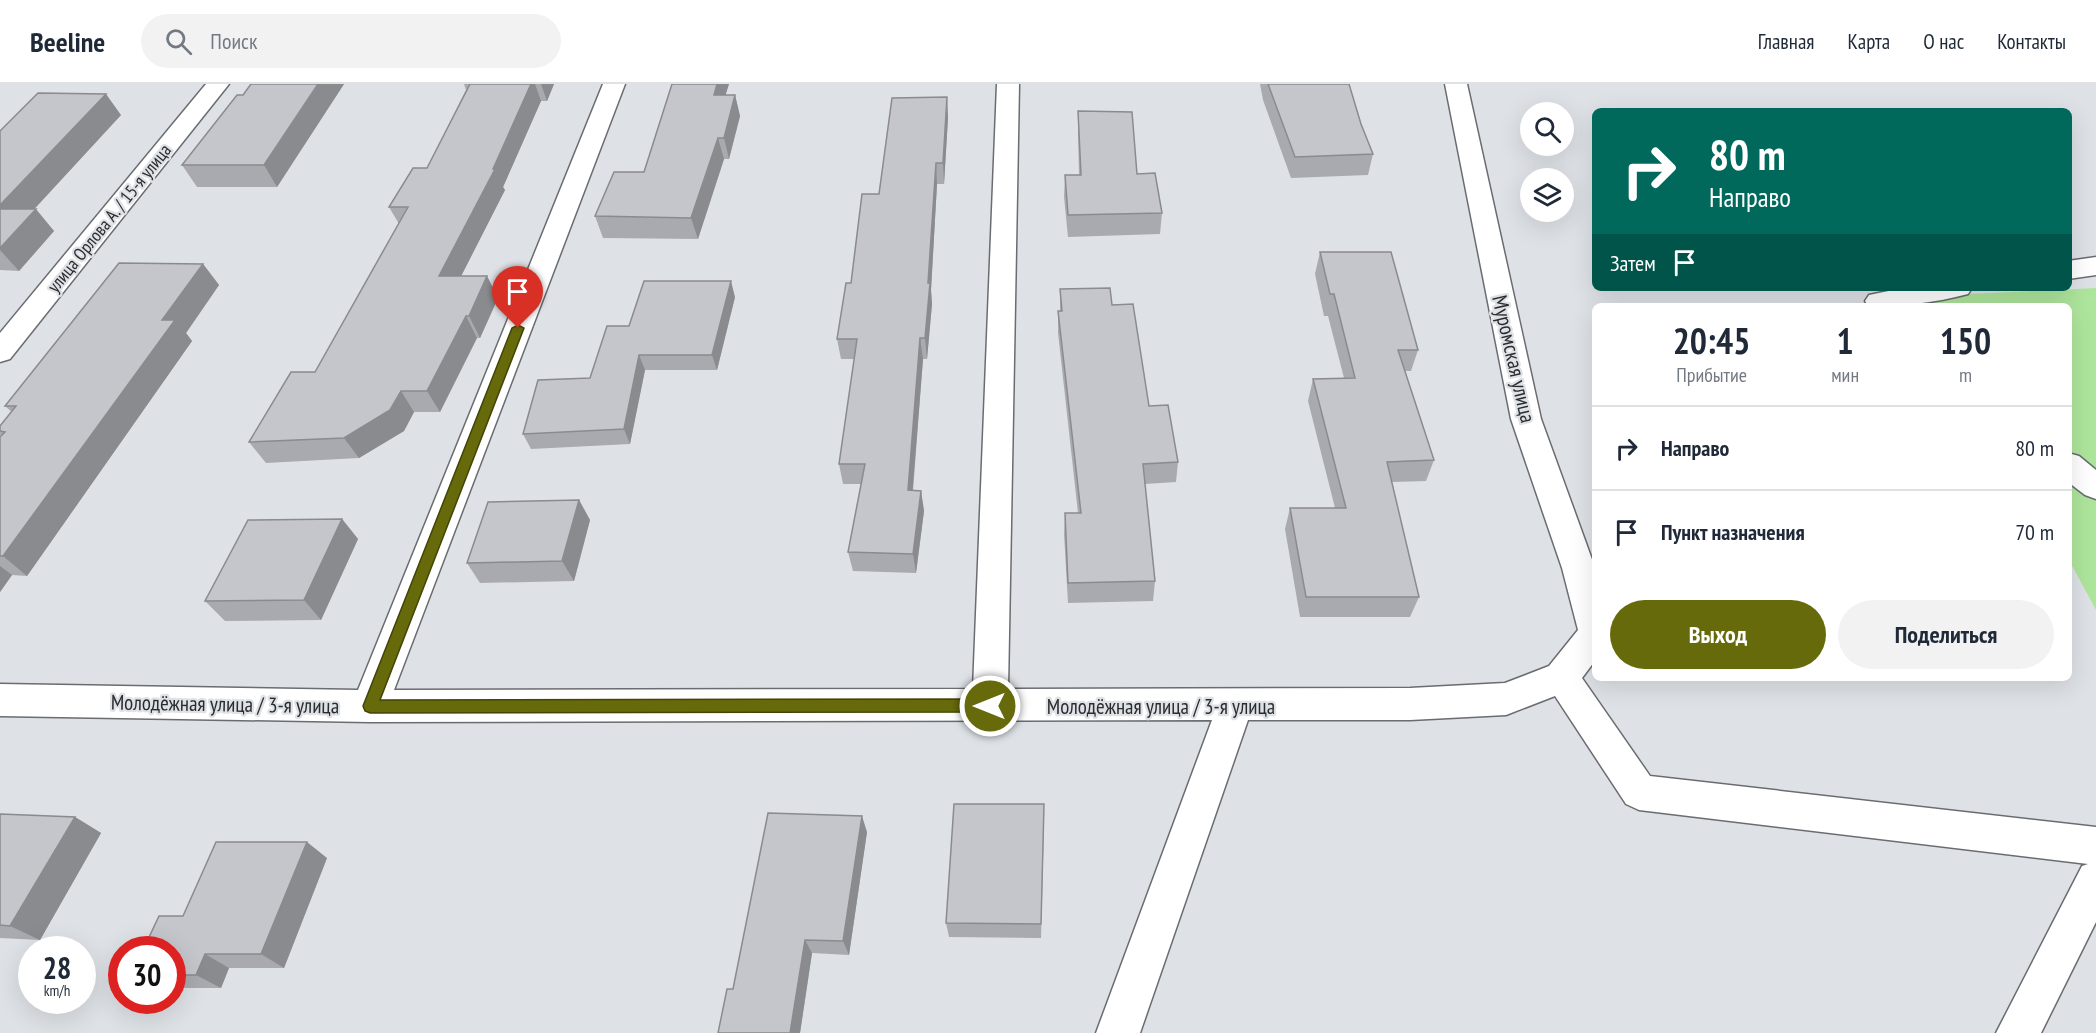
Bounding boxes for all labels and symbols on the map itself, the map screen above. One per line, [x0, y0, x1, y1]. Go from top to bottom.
street label: улица Орлова А. / 15-я улица [42, 139, 176, 297]
pin [492, 266, 543, 328]
street label: Муромская улица [1486, 293, 1542, 425]
position arrow [958, 674, 1022, 738]
street label: Молодёжная улица / 3-я улица [111, 689, 339, 719]
street label: Молодёжная улица / 3-я улица [1047, 693, 1275, 720]
speed limit sign: 30 [108, 936, 186, 1014]

